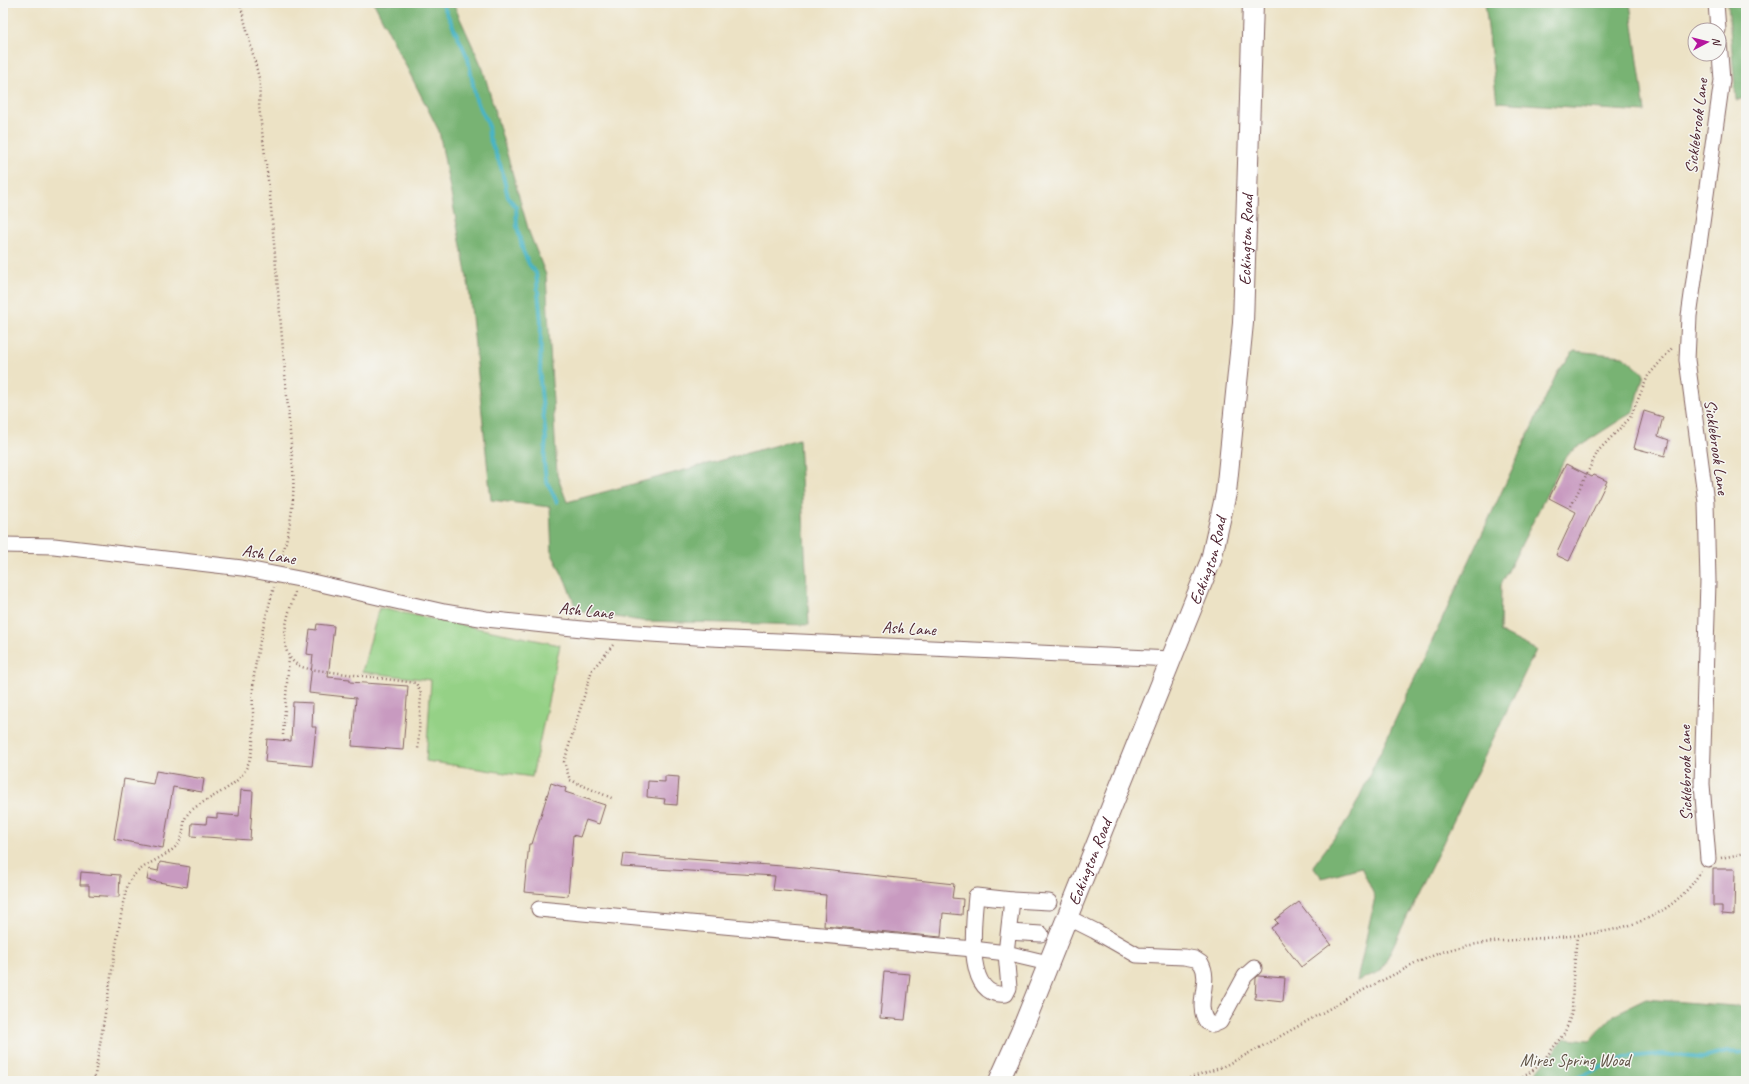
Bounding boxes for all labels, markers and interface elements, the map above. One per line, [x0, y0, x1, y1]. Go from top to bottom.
north arrow [1687, 22, 1727, 62]
text: N [1710, 37, 1725, 47]
street label: Sicklebrook Lane [1680, 76, 1713, 175]
street label: Eckington Road [1234, 192, 1258, 286]
street label: Sicklebrook Lane [1699, 398, 1734, 497]
street label: Eckington Road [1184, 513, 1232, 608]
street label: Ash Lane [241, 539, 299, 570]
street label: Ash Lane [558, 597, 615, 624]
street label: Ash Lane [882, 617, 938, 640]
street label: Sicklebrook Lane [1674, 724, 1697, 821]
street label: Eckington Road [1063, 814, 1117, 908]
park label: Mires Spring Wood [1520, 1050, 1632, 1071]

